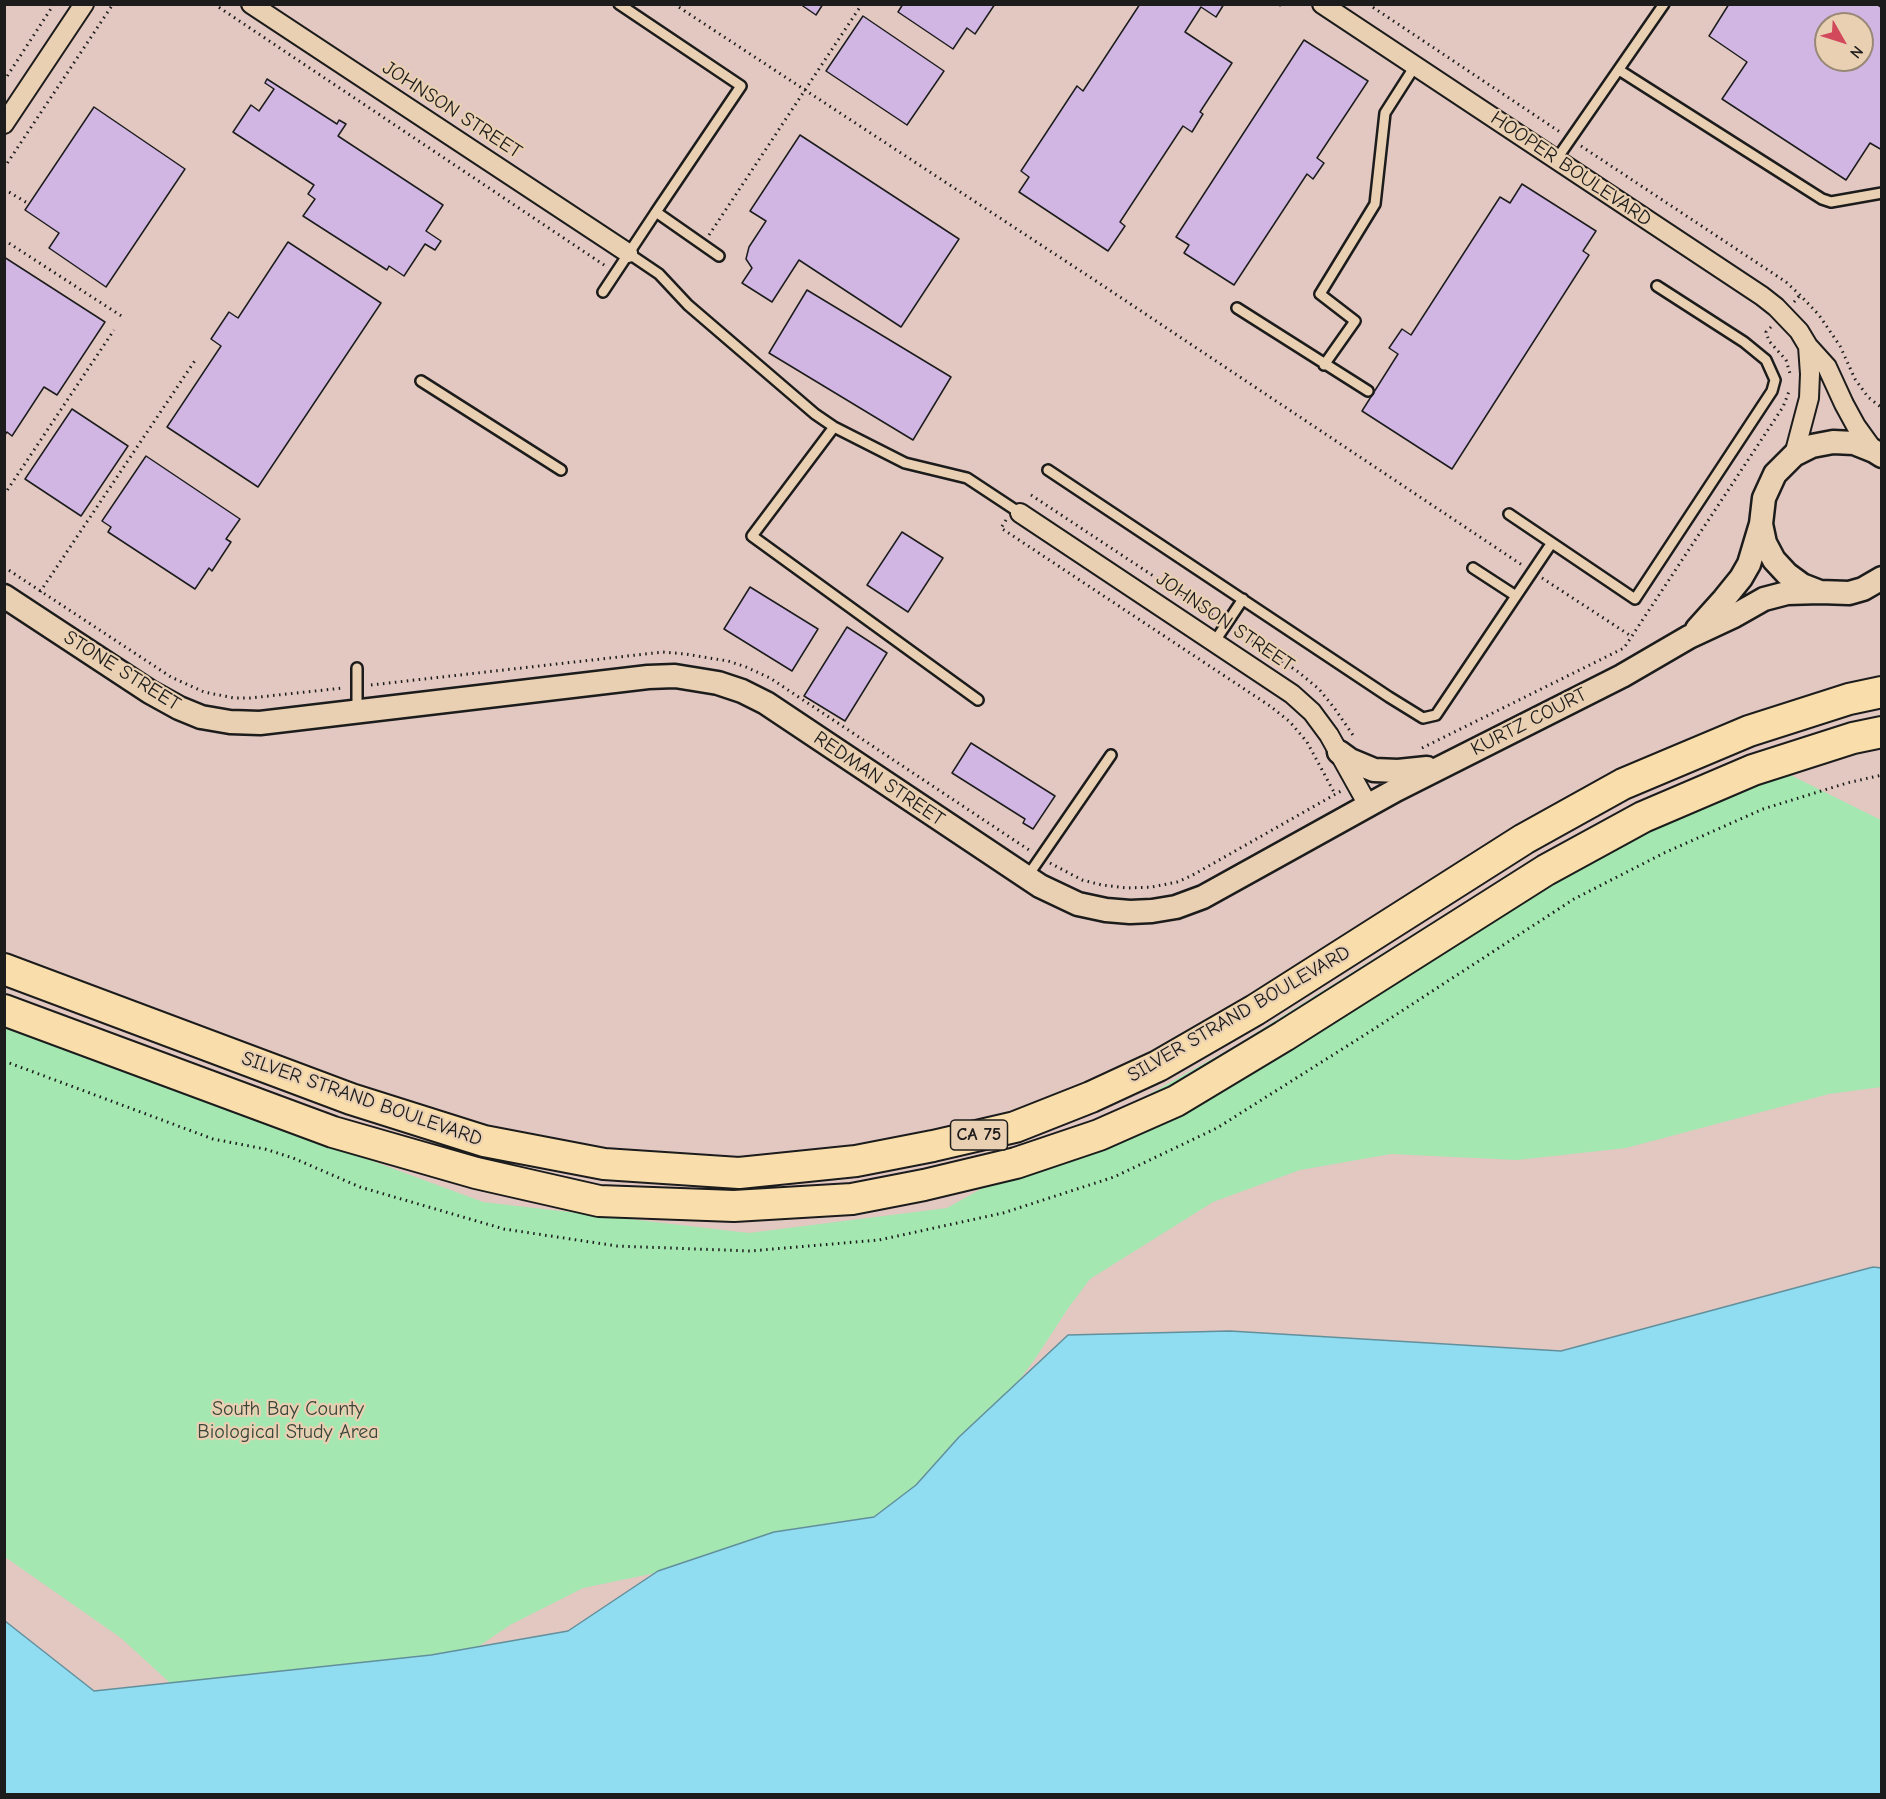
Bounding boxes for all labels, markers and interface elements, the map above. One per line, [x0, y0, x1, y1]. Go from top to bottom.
north arrow [1814, 12, 1874, 72]
text: N [1846, 42, 1867, 62]
street label: JOHNSON STREET [378, 56, 526, 164]
street label: HOOPER BOULEVARD [1486, 106, 1656, 232]
street label: JOHNSON STREET [1151, 567, 1299, 677]
street label: STONE STREET [59, 626, 185, 716]
street label: KURTZ COURT [1467, 682, 1591, 762]
street label: REDMAN STREET [809, 726, 949, 832]
street label: SILVER STRAND BOULEVARD [1123, 940, 1355, 1088]
street label: SILVER STRAND BOULEVARD [238, 1046, 486, 1152]
road number: CA 75 [950, 1120, 1008, 1150]
park label: South Bay County Biological Study Area [197, 1397, 379, 1444]

